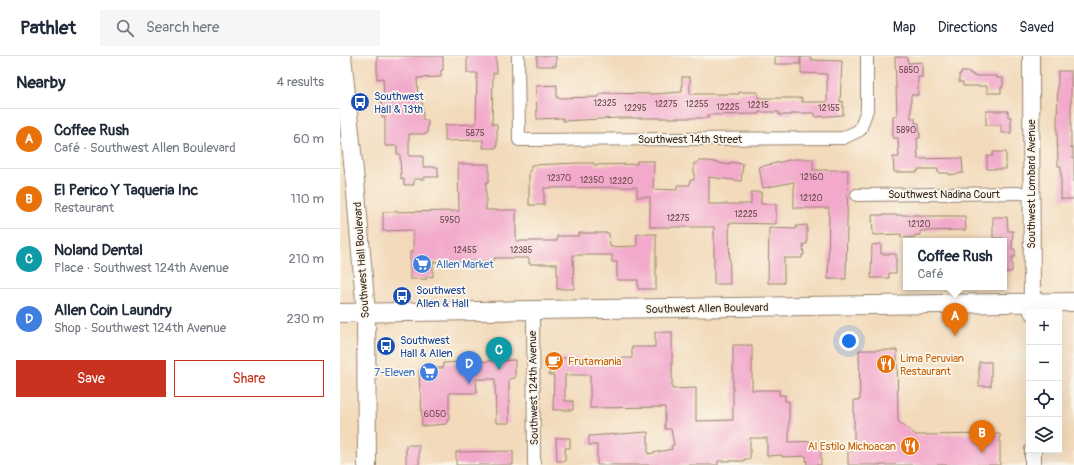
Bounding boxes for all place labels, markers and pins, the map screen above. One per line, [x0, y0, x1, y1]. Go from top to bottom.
place label: Southwest Hall & 13th [374, 90, 424, 116]
bus stop icon: Southwest Hall & 13th [349, 91, 371, 113]
supermarket icon: Allen Market [411, 253, 433, 275]
place label: Allen Market [436, 258, 494, 271]
place label: Southwest Allen & Hall [416, 284, 469, 310]
bus stop icon: Southwest Allen & Hall [391, 285, 413, 307]
pin: A [942, 303, 968, 336]
place label: Southwest Hall & Allen [400, 334, 453, 360]
bus stop icon: Southwest Hall & Allen [375, 335, 397, 357]
pin: C [486, 337, 512, 370]
cafe icon: Frutamania [543, 350, 565, 372]
pin: D [456, 351, 482, 384]
place label: Lima Peruvian Restaurant [900, 352, 964, 378]
restaurant icon: Lima Peruvian Restaurant [875, 353, 897, 375]
place label: Frutamania [568, 355, 621, 368]
supermarket icon: 7-Eleven [418, 361, 440, 383]
place label: 7-Eleven [374, 366, 415, 379]
pin: B [969, 420, 995, 453]
restaurant icon: Al Estilo Michoacan [899, 435, 921, 457]
place label: Al Estilo Michoacan [808, 440, 896, 453]

